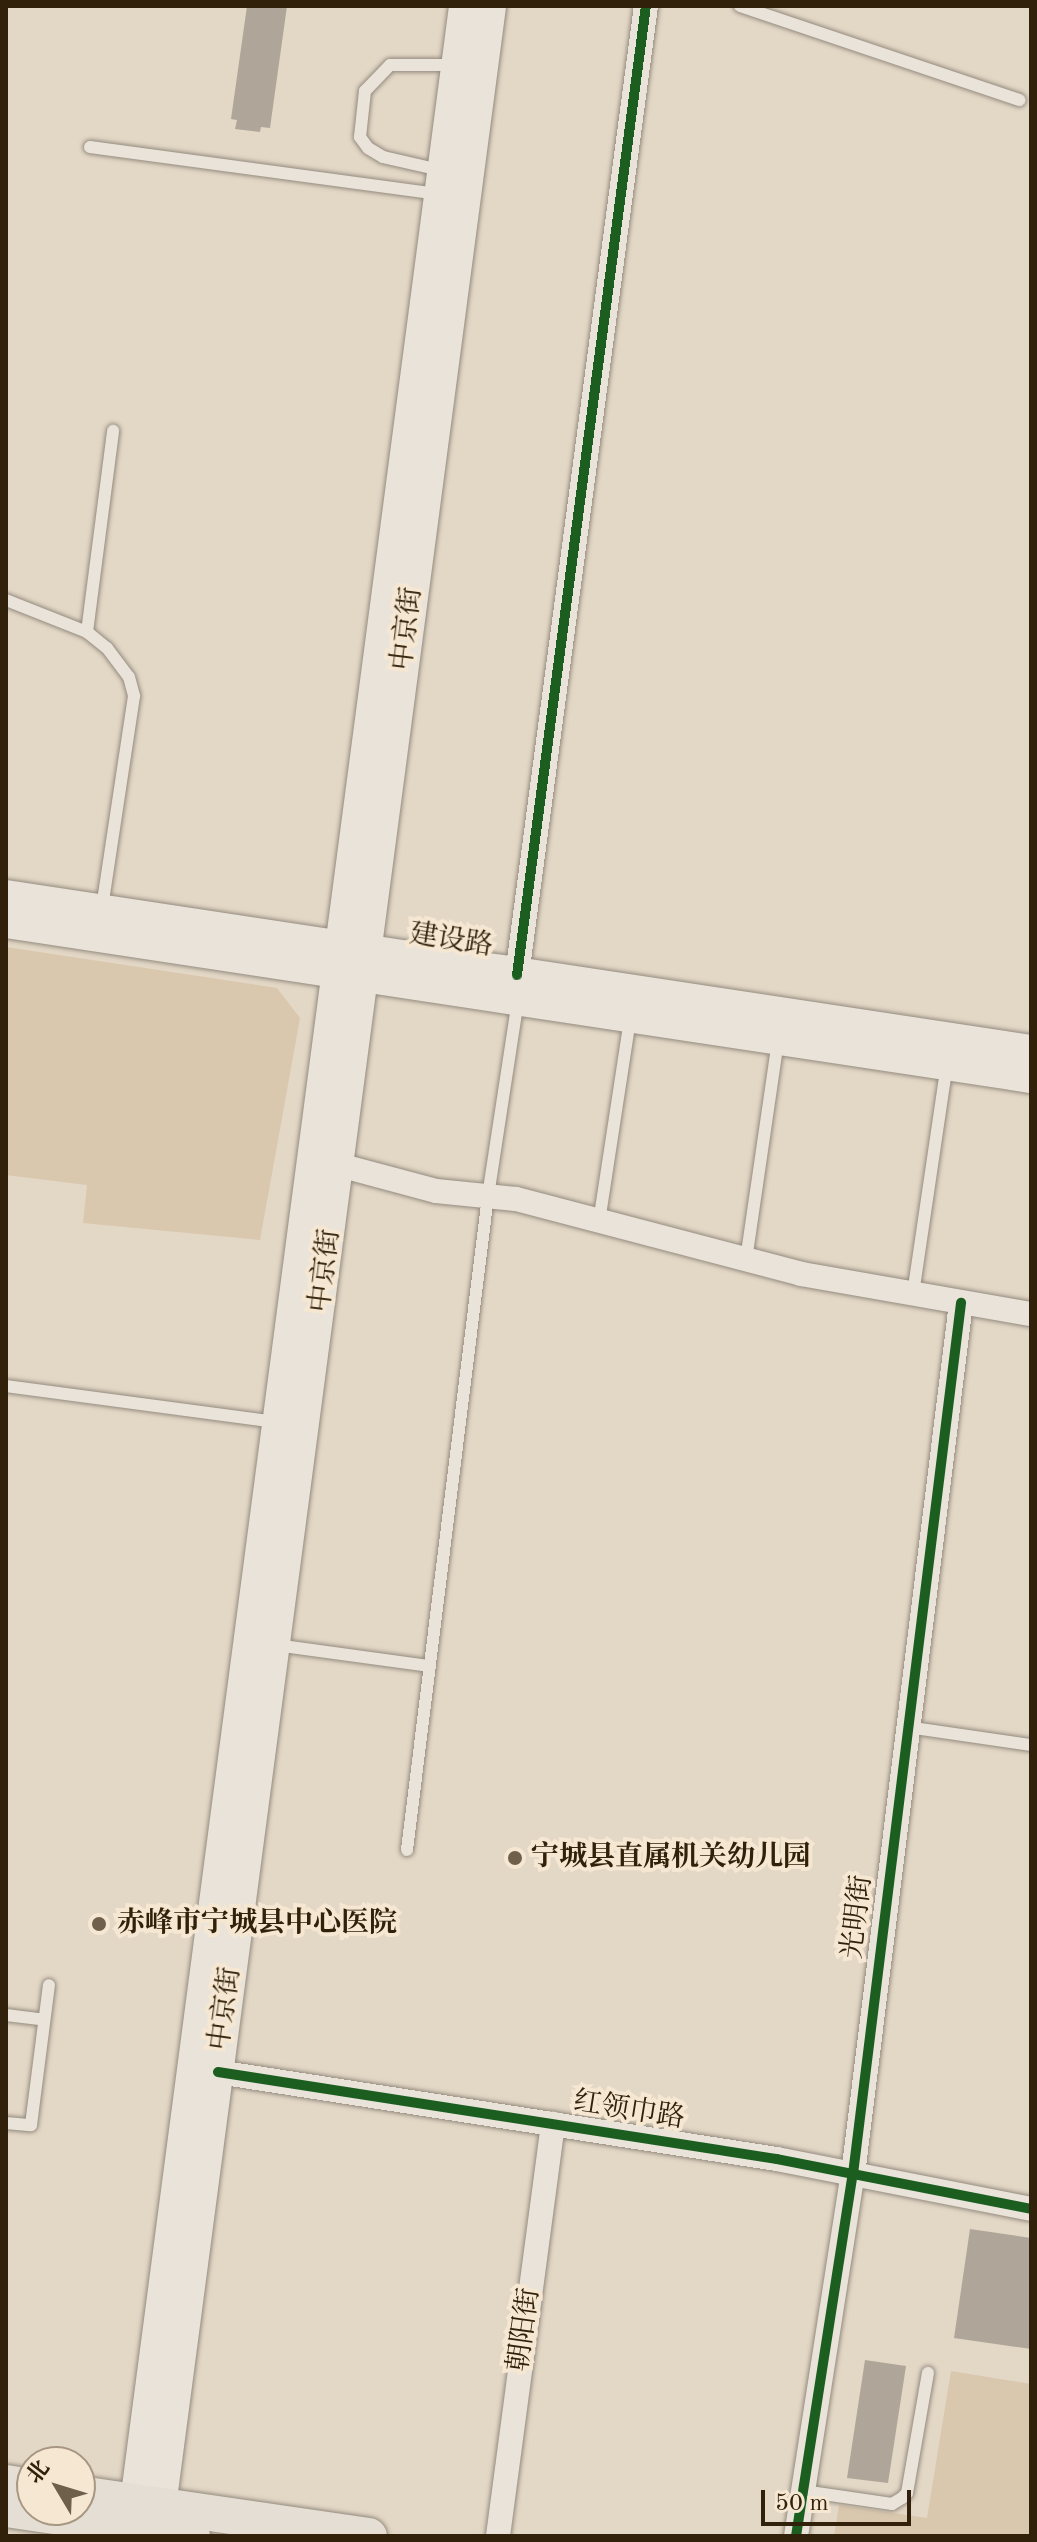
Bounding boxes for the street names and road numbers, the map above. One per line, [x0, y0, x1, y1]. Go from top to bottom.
street label: 中京街 [386, 585, 430, 673]
street label: 建设路 [407, 918, 495, 964]
street label: 中京街 [304, 1227, 348, 1315]
street label: 光明街 [836, 1873, 880, 1961]
street label: 中京街 [204, 1965, 248, 2053]
street label: 红领巾路 [571, 2086, 687, 2136]
street label: 朝阳街 [503, 2286, 547, 2374]

